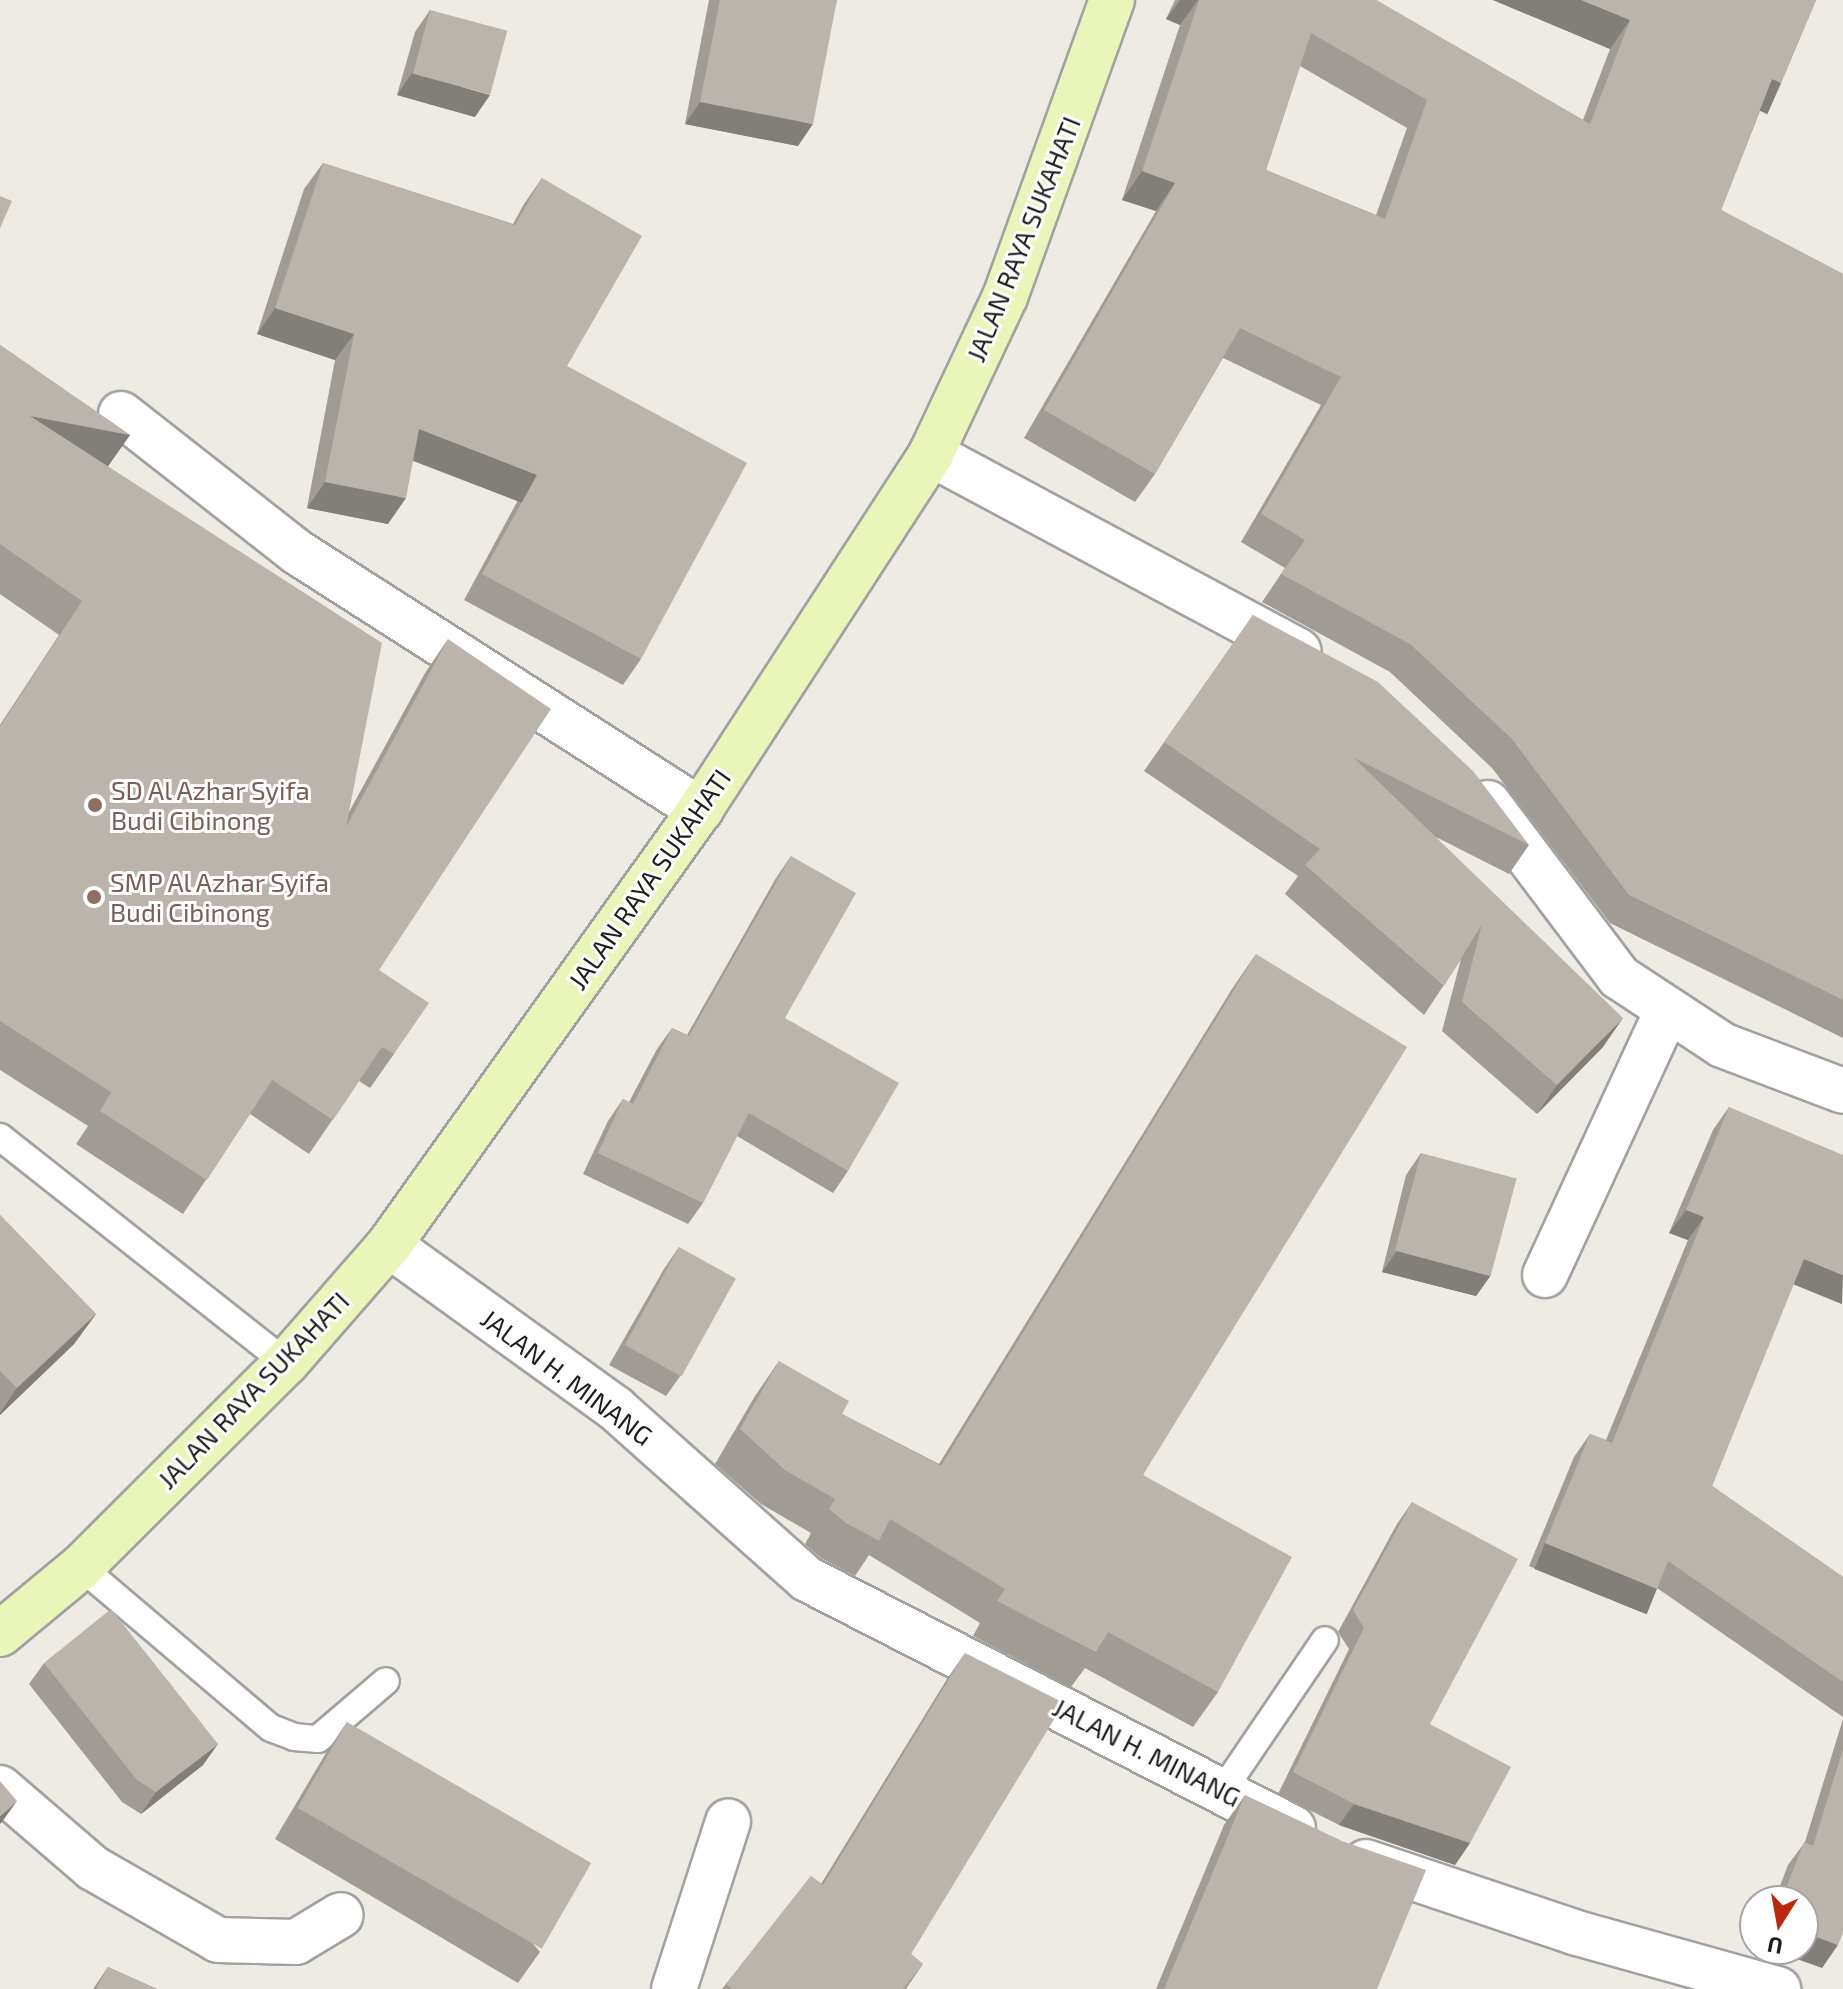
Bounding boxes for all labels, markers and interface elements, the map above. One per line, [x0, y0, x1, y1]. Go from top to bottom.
street label: JALAN RAYA SUKAHATI [959, 112, 1087, 366]
street label: JALAN RAYA SUKAHATI [561, 763, 737, 995]
place label: SD Al Azhar Syifa Budi Cibinong [111, 774, 312, 836]
marker: SD Al Azhar Syifa Budi Cibinong [86, 796, 104, 814]
place label: SMP Al Azhar Syifa Budi Cibinong [110, 866, 332, 928]
marker: SMP Al Azhar Syifa Budi Cibinong [85, 888, 103, 906]
street label: JALAN RAYA SUKAHATI [151, 1285, 355, 1495]
street label: JALAN H. MINANG [475, 1302, 659, 1452]
street label: JALAN H. MINANG [1048, 1691, 1246, 1813]
north arrow [1739, 1885, 1819, 1965]
text: U [1765, 1932, 1785, 1961]

